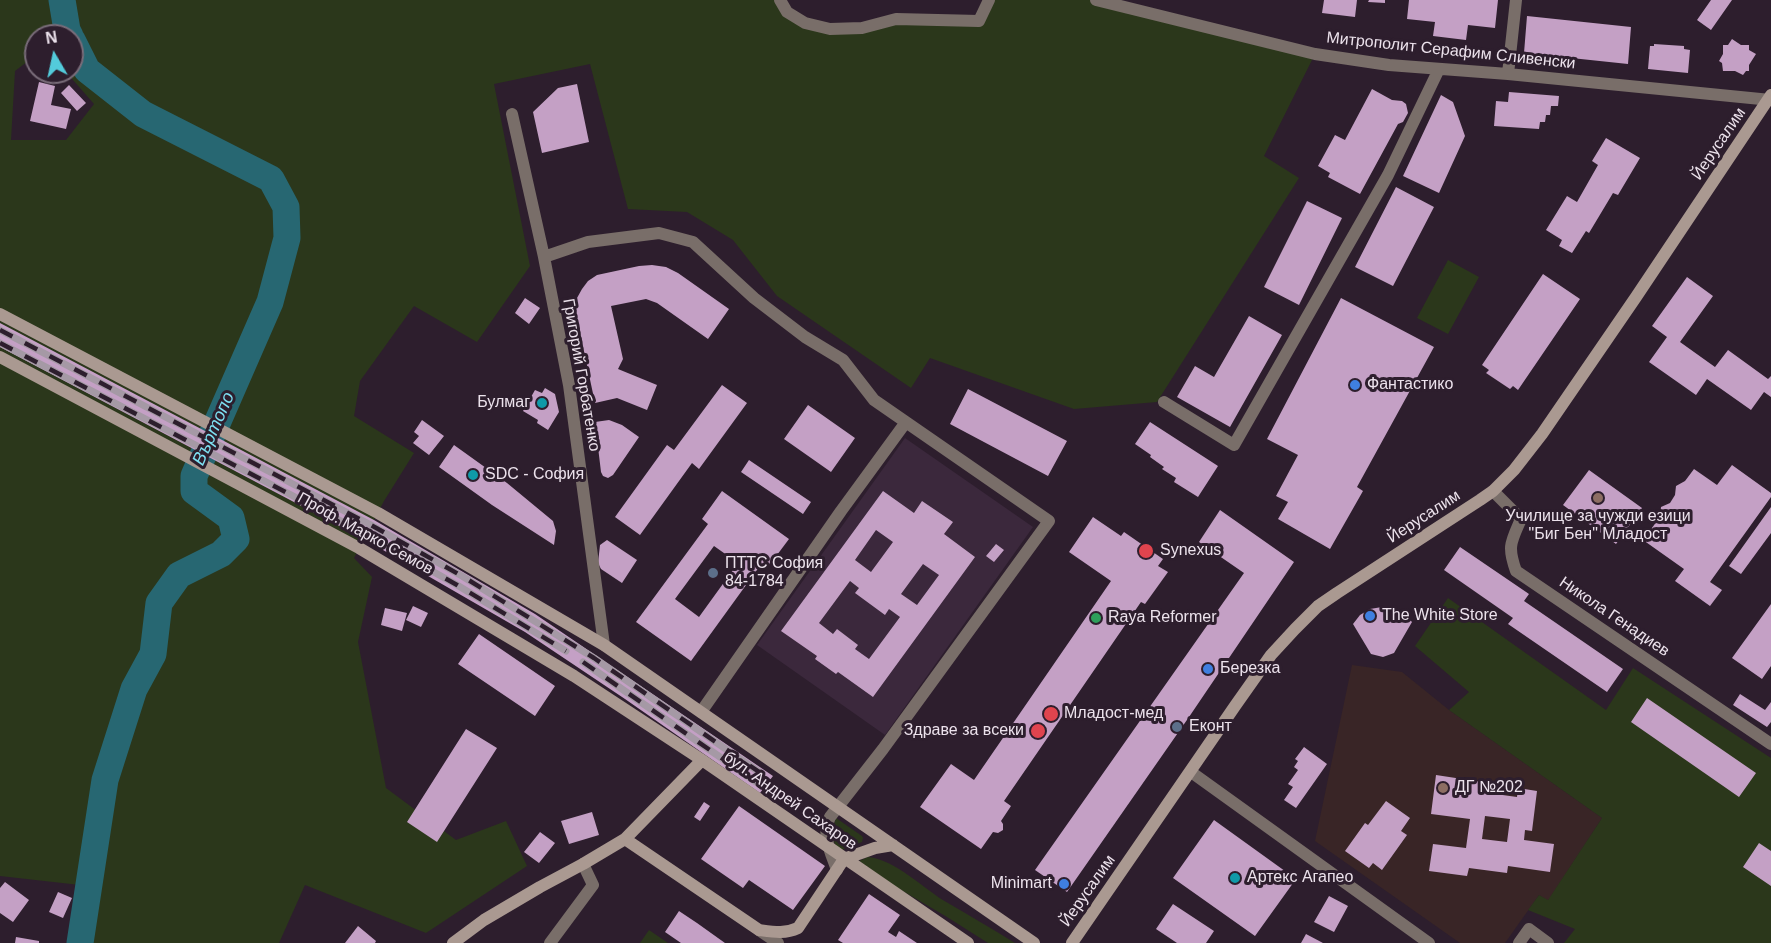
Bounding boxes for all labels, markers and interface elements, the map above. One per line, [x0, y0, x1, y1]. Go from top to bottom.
north arrow [24, 24, 84, 84]
text: N [44, 28, 58, 47]
street label: Митрополит Серафим Сливенски [1326, 28, 1576, 74]
street label: Йерусалим [1688, 104, 1750, 184]
street label: Григорий Горбатенко [558, 297, 604, 453]
place label: Фантастико [1367, 375, 1453, 395]
marker: Фантастико [1348, 378, 1362, 392]
water label: Въртопо [188, 389, 240, 469]
place label: Булмаг [477, 393, 530, 413]
marker: Булмаг [535, 396, 549, 410]
place label: SDC - София [485, 465, 584, 485]
marker: SDC - София [466, 468, 480, 482]
street label: Йерусалим [1384, 486, 1464, 548]
street label: Проф. Марко Семов [294, 489, 436, 579]
marker: Училище за чужди езици "Биг Бен" Младост [1591, 491, 1605, 505]
place label: Училище за чужди езици "Биг Бен" Младост [1505, 507, 1691, 545]
place label: Synexus [1160, 541, 1221, 561]
marker: Synexus [1137, 542, 1155, 560]
place label: ПТТС София 84-1784 [725, 554, 823, 592]
marker: ПТТС София 84-1784 [706, 566, 720, 580]
street label: Никола Генадиев [1555, 573, 1673, 661]
place label: The White Store [1382, 606, 1498, 626]
place label: Raya Reformer [1108, 608, 1216, 628]
marker: The White Store [1363, 609, 1377, 623]
marker: Raya Reformer [1089, 611, 1103, 625]
place label: Березка [1220, 659, 1280, 679]
marker: Березка [1201, 662, 1215, 676]
place label: Младост-мед [1064, 704, 1163, 724]
marker: Младост-мед [1042, 705, 1060, 723]
place label: Еконт [1189, 717, 1232, 737]
marker: Еконт [1170, 720, 1184, 734]
place label: Здраве за всеки [904, 721, 1024, 741]
marker: Здраве за всеки [1029, 722, 1047, 740]
street label: бул. Андрей Сахаров [720, 748, 860, 854]
place label: ДГ №202 [1455, 778, 1523, 798]
marker: ДГ №202 [1436, 781, 1450, 795]
street label: Йерусалим [1056, 851, 1120, 931]
place label: Артекс Агапео [1247, 868, 1353, 888]
marker: Артекс Агапео [1228, 871, 1242, 885]
place label: Minimart [991, 874, 1052, 894]
marker: Minimart [1057, 877, 1071, 891]

